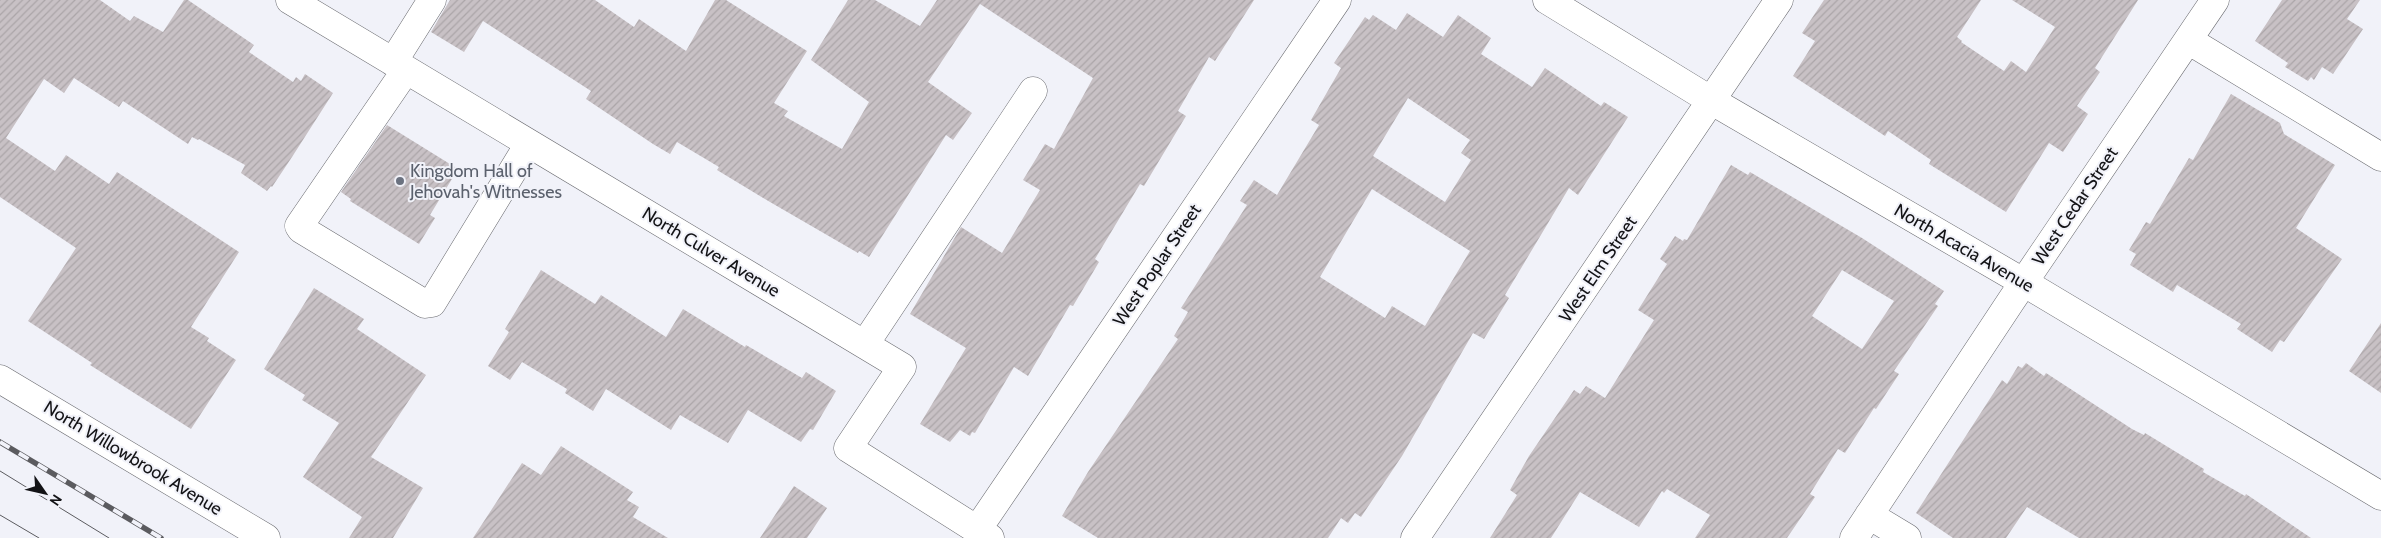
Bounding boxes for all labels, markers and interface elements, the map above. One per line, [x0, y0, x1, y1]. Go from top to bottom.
street label: West Cedar Street [2027, 143, 2123, 269]
place label: Kingdom Hall of Jehovah's Witnesses [409, 160, 562, 203]
marker: Kingdom Hall of Jehovah's Witnesses [394, 175, 406, 187]
street label: North Acacia Avenue [1890, 199, 2038, 297]
street label: West Poplar Street [1108, 200, 1206, 330]
street label: North Culver Avenue [638, 202, 784, 302]
street label: West Elm Street [1554, 212, 1642, 326]
street label: North Willowbrook Avenue [40, 396, 226, 520]
north arrow [20, 468, 70, 518]

